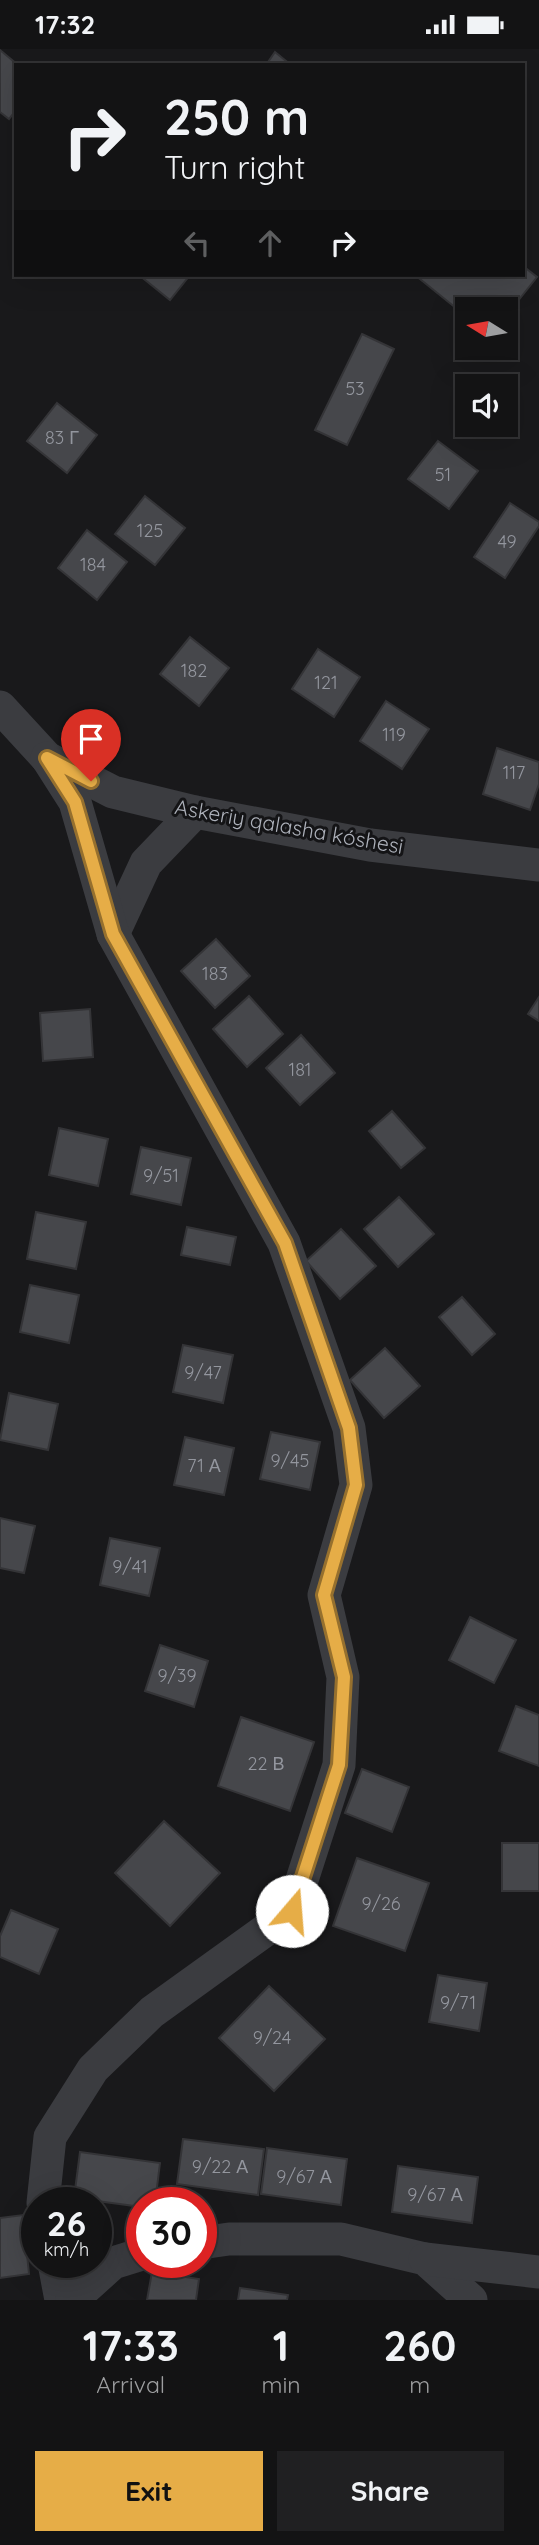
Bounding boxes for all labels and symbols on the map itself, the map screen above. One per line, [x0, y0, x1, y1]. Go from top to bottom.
north arrow [455, 297, 518, 361]
house number: 53 [345, 377, 365, 400]
house number: 83 Г [45, 426, 79, 449]
house number: 51 [435, 463, 451, 486]
house number: 125 [137, 519, 163, 542]
house number: 49 [497, 530, 517, 553]
house number: 184 [80, 553, 106, 576]
house number: 182 [181, 659, 207, 682]
house number: 121 [314, 671, 338, 694]
pin [61, 709, 121, 781]
house number: 119 [382, 723, 406, 746]
house number: 117 [503, 761, 525, 784]
street label: Askeriy qalasha kóshesi [173, 793, 405, 859]
house number: 183 [202, 962, 228, 985]
house number: 181 [288, 1058, 312, 1081]
house number: 9/51 [143, 1164, 179, 1187]
house number: 9/47 [184, 1361, 222, 1384]
house number: 9/45 [271, 1449, 309, 1472]
house number: 71 А [187, 1454, 221, 1477]
house number: 9/41 [112, 1555, 148, 1578]
house number: 9/39 [158, 1664, 196, 1687]
house number: 22 В [248, 1752, 284, 1775]
position arrow [255, 1874, 329, 1948]
house number: 9/26 [361, 1892, 401, 1915]
house number: 9/71 [440, 1991, 476, 2014]
house number: 9/24 [253, 2026, 291, 2049]
house number: 9/22 А [192, 2155, 248, 2178]
house number: 9/67 А [276, 2165, 332, 2188]
house number: 9/67 А [407, 2183, 463, 2206]
speed limit sign: 30 [126, 2187, 217, 2278]

